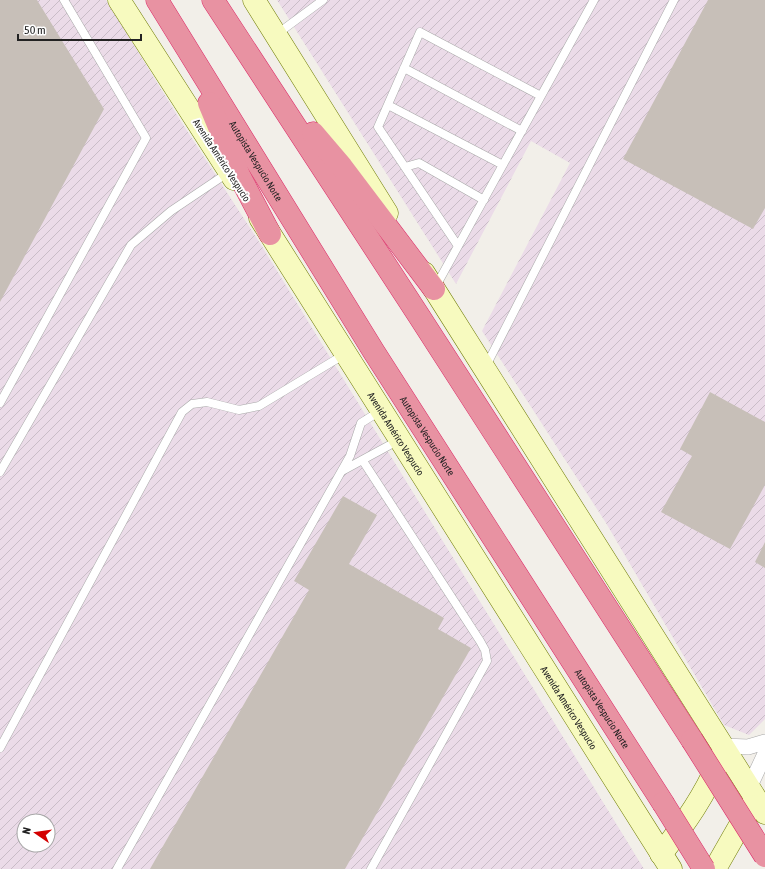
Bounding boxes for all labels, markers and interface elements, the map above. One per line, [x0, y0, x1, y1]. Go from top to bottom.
scale bar [18, 16, 141, 42]
text: 50 m [24, 23, 46, 37]
street label: Avenida Américo Vespucio [191, 117, 252, 204]
street label: Autopista Vespucio Norte [227, 119, 285, 204]
street label: Avenida Américo Vespucio [365, 390, 426, 478]
street label: Autopista Vespucio Norte [398, 394, 457, 478]
street label: Avenida Américo Vespucio [538, 664, 599, 752]
street label: Autopista Vespucio Norte [573, 667, 632, 751]
north arrow [16, 813, 56, 853]
text: N [20, 826, 33, 835]

